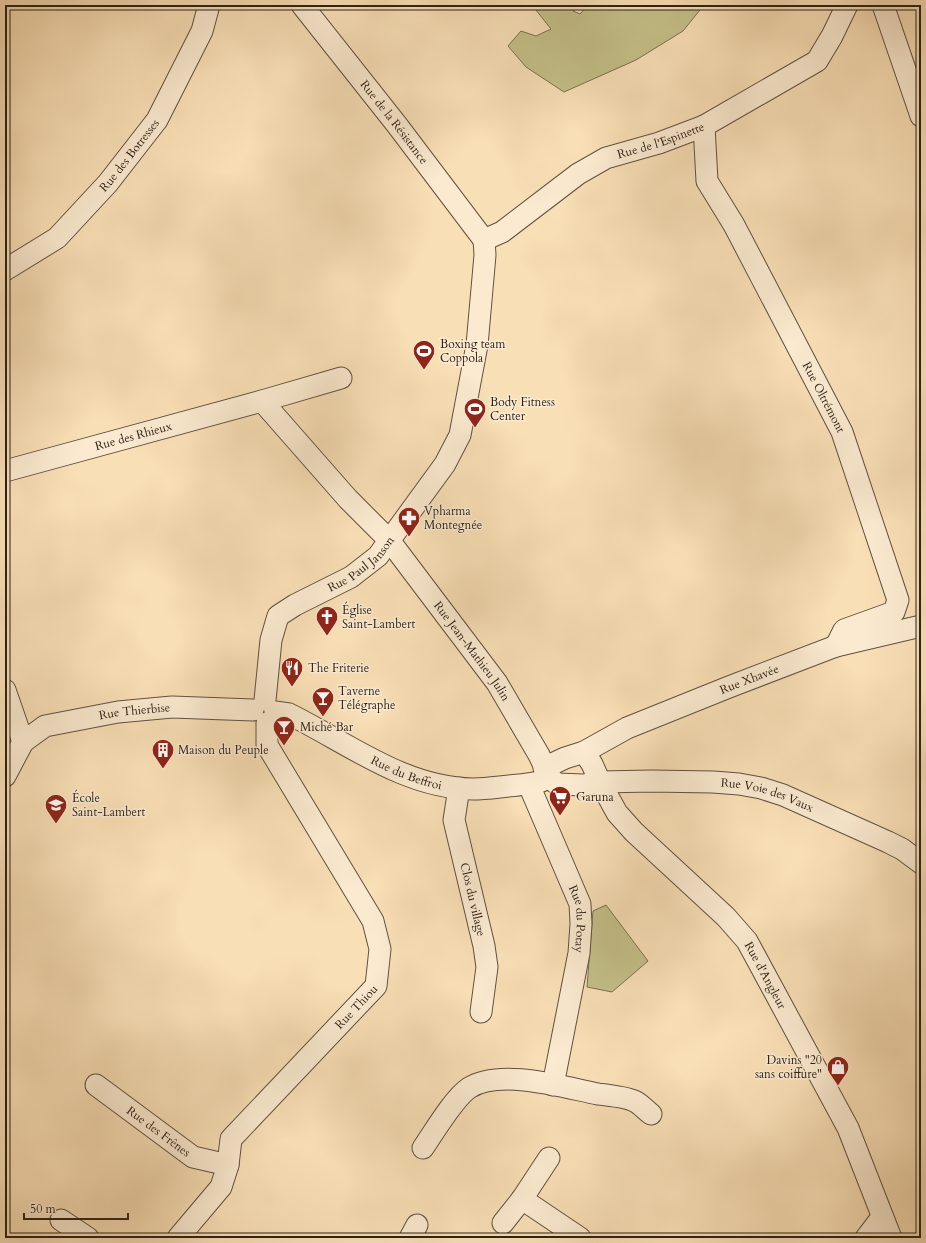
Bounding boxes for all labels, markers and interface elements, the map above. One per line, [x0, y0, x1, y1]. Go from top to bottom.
street label: Rue de la Résistance [357, 77, 432, 167]
street label: Rue des Botresses [96, 116, 163, 195]
street label: Rue de l'Espinette [615, 119, 707, 162]
place label: Boxing team Coppola [440, 336, 506, 366]
sports icon: Boxing team Coppola [411, 338, 437, 371]
street label: Rue Oltrémont [799, 359, 849, 436]
place label: Body Fitness Center [490, 394, 555, 424]
sports icon: Body Fitness Center [462, 396, 488, 429]
street label: Rue des Rhieux [93, 418, 174, 454]
place label: Vpharma Montegnée [424, 503, 482, 533]
pharmacy icon: Vpharma Montegnée [396, 505, 422, 538]
street label: Rue Paul Janson [325, 533, 398, 595]
street label: Rue Jean-Mathieu Julin [430, 598, 514, 704]
place label: Église Saint-Lambert [342, 601, 415, 632]
church icon: Église Saint-Lambert [314, 604, 340, 637]
restaurant icon: The Friterie [279, 655, 305, 688]
place label: The Friterie [308, 660, 369, 676]
street label: Rue Xhavée [717, 661, 781, 698]
place label: Taverne Télégraphe [338, 683, 395, 713]
bar icon: Taverne Télégraphe [310, 685, 336, 718]
street label: Rue Thierbise [98, 699, 171, 723]
bar icon: Miché Bar [271, 714, 297, 747]
place label: Miché Bar [300, 719, 354, 735]
building icon: Maison du Peuple [150, 737, 176, 770]
place label: Maison du Peuple [178, 742, 269, 758]
street label: Rue du Beffroi [368, 752, 444, 794]
street label: Rue Voie des Vaux [720, 775, 816, 816]
supermarket icon: Garuna [547, 784, 573, 817]
place label: École Saint-Lambert [72, 789, 145, 820]
place label: Garuna [576, 789, 614, 805]
school or university icon: École Saint-Lambert [43, 792, 69, 825]
street label: Clos du village [456, 861, 489, 938]
street label: Rue du Potay [565, 883, 589, 954]
street label: Rue d'Angleur [741, 939, 790, 1012]
street label: Rue Thiou [331, 981, 381, 1033]
place label: Davins "20 sans coiffure" [755, 1052, 822, 1082]
shop icon: Davins "20 sans coiffure" [825, 1054, 851, 1087]
street label: Rue des Frênes [123, 1103, 194, 1160]
scale bar [24, 1195, 128, 1221]
text: 50 m [30, 1201, 57, 1217]

